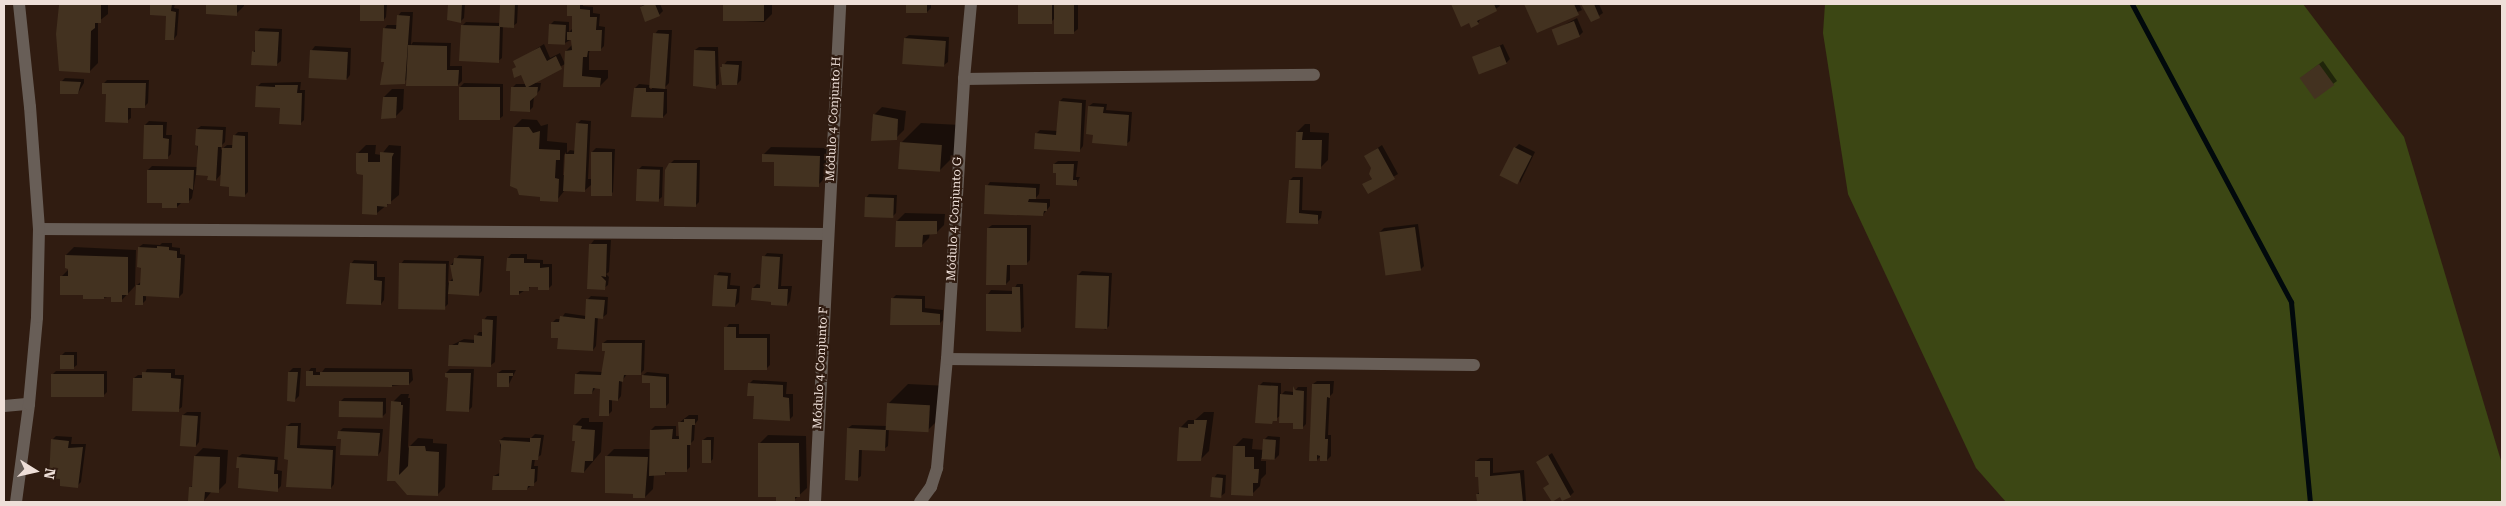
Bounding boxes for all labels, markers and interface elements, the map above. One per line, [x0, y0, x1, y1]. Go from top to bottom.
street label: Módulo 4 Conjunto H [824, 56, 844, 182]
street label: Módulo 4 Conjunto G [945, 157, 965, 281]
street label: Módulo 4 Conjunto F [811, 307, 831, 429]
north arrow [10, 446, 60, 496]
text: N [41, 467, 59, 480]

